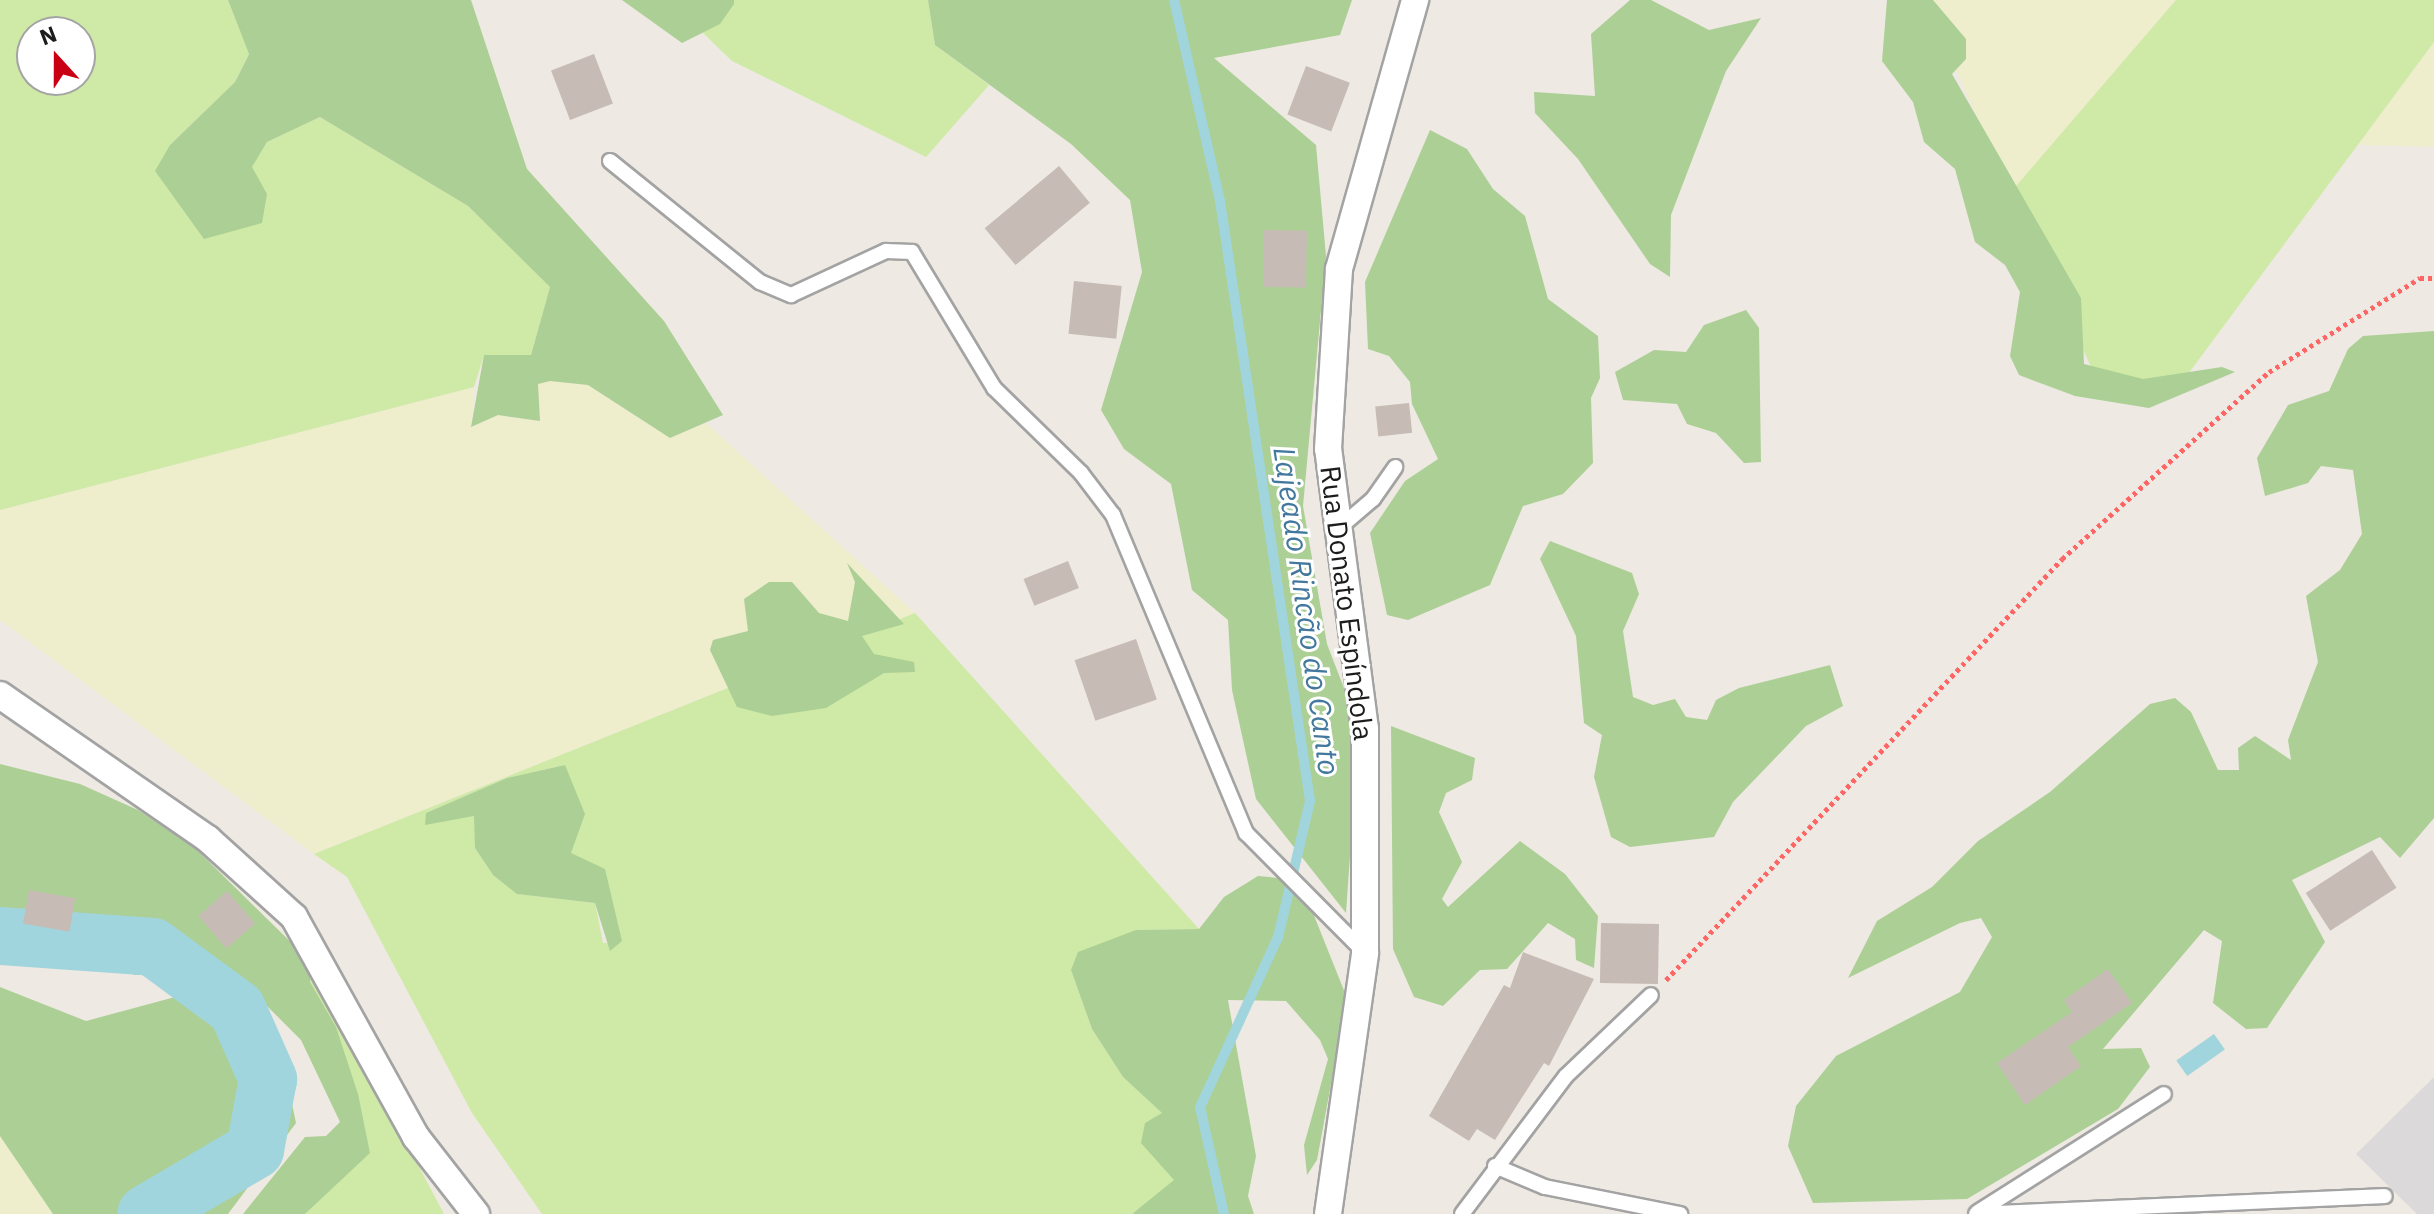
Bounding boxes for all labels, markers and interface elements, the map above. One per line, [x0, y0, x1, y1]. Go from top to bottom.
north arrow [16, 16, 96, 96]
text: N [35, 19, 61, 51]
water label: Lajeado Rincão do Canto [1266, 444, 1348, 778]
street label: Rua Donato Espíndola [1313, 464, 1381, 742]

